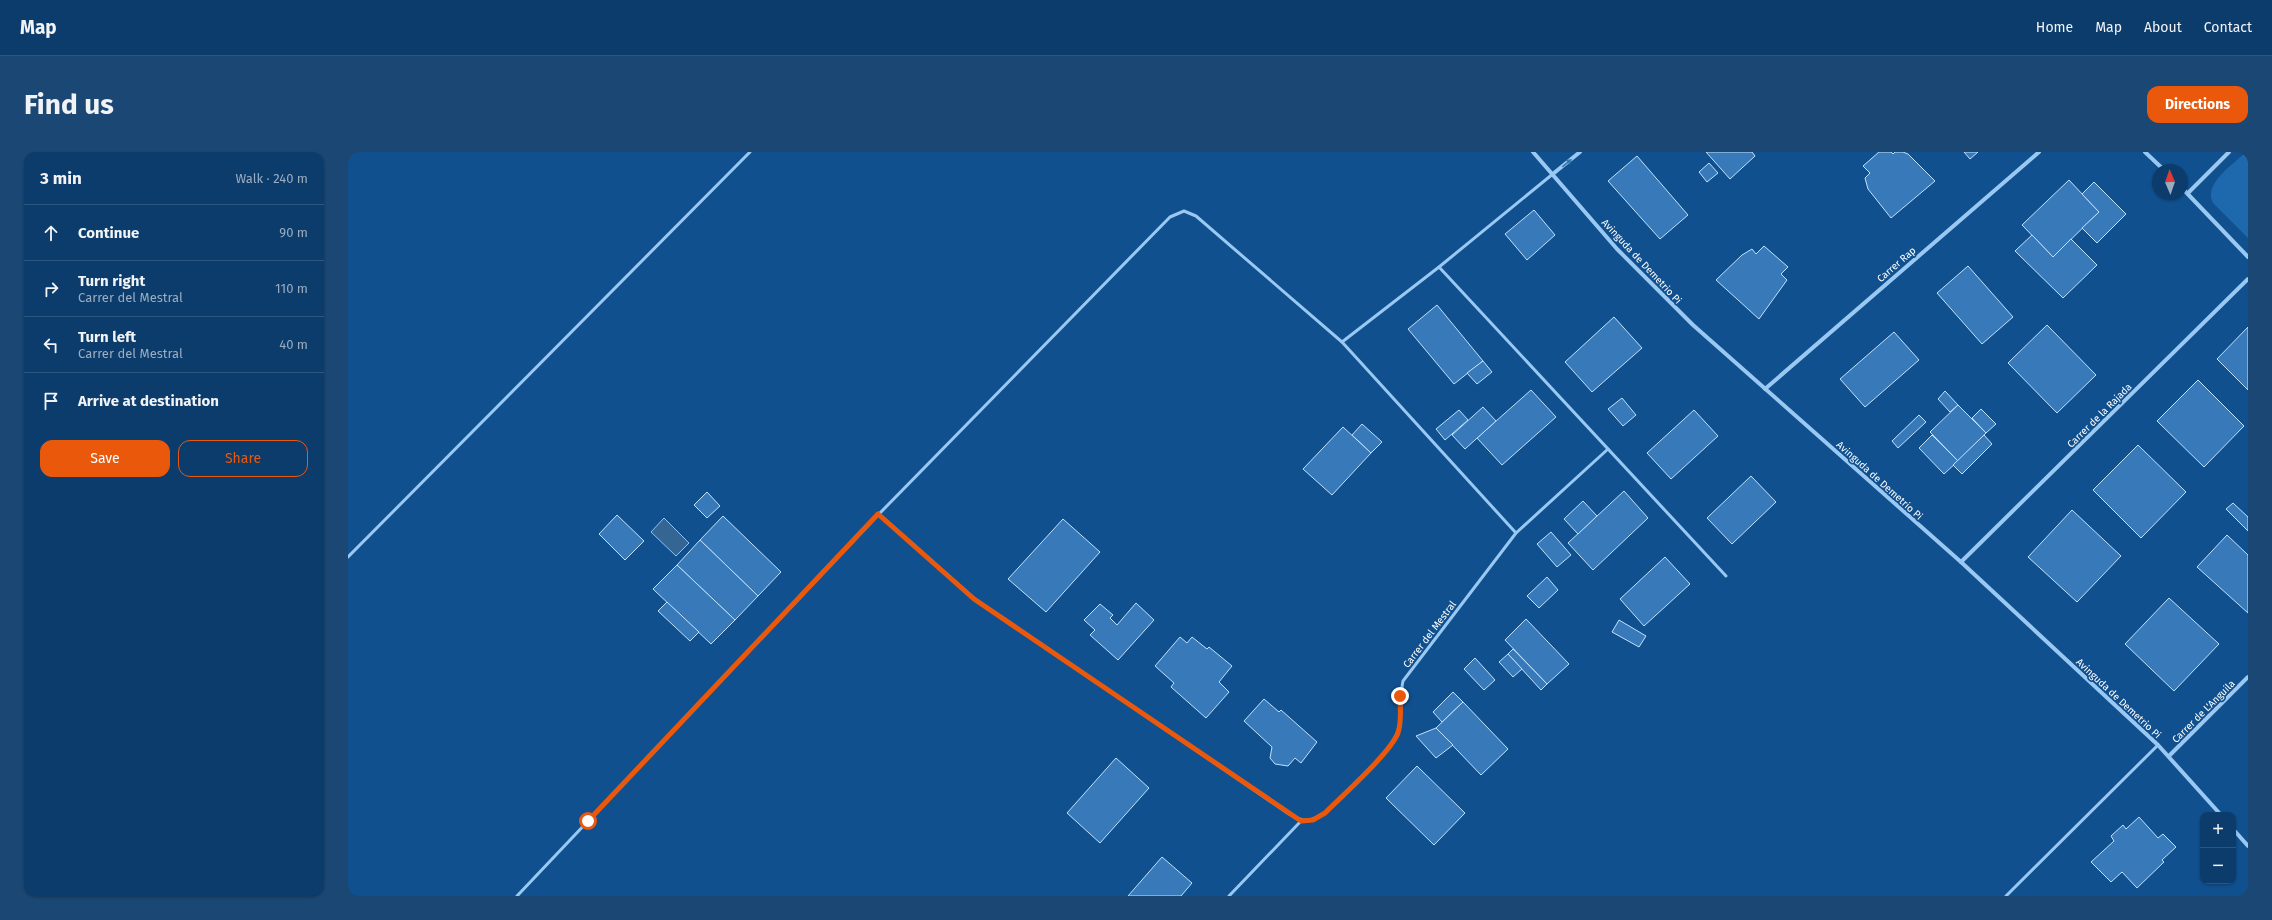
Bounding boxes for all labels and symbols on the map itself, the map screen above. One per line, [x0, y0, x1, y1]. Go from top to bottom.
one-way arrow [1561, 158, 1572, 167]
north arrow [2152, 164, 2188, 200]
street label: Avinguda de Demetrio Pi [1599, 217, 1684, 307]
street label: Carrer Rap [1875, 245, 1919, 285]
street label: Carrer de la Rajada [2065, 381, 2134, 450]
street label: Avinguda de Demetrio Pi [1834, 439, 1925, 523]
street label: Carrer del Mestral [1401, 599, 1459, 670]
street label: Avinguda de Demetrio Pi [2073, 656, 2163, 741]
street label: Carrer de L'Anguila [2170, 678, 2238, 746]
route end [1391, 687, 1409, 705]
route start [579, 812, 597, 830]

